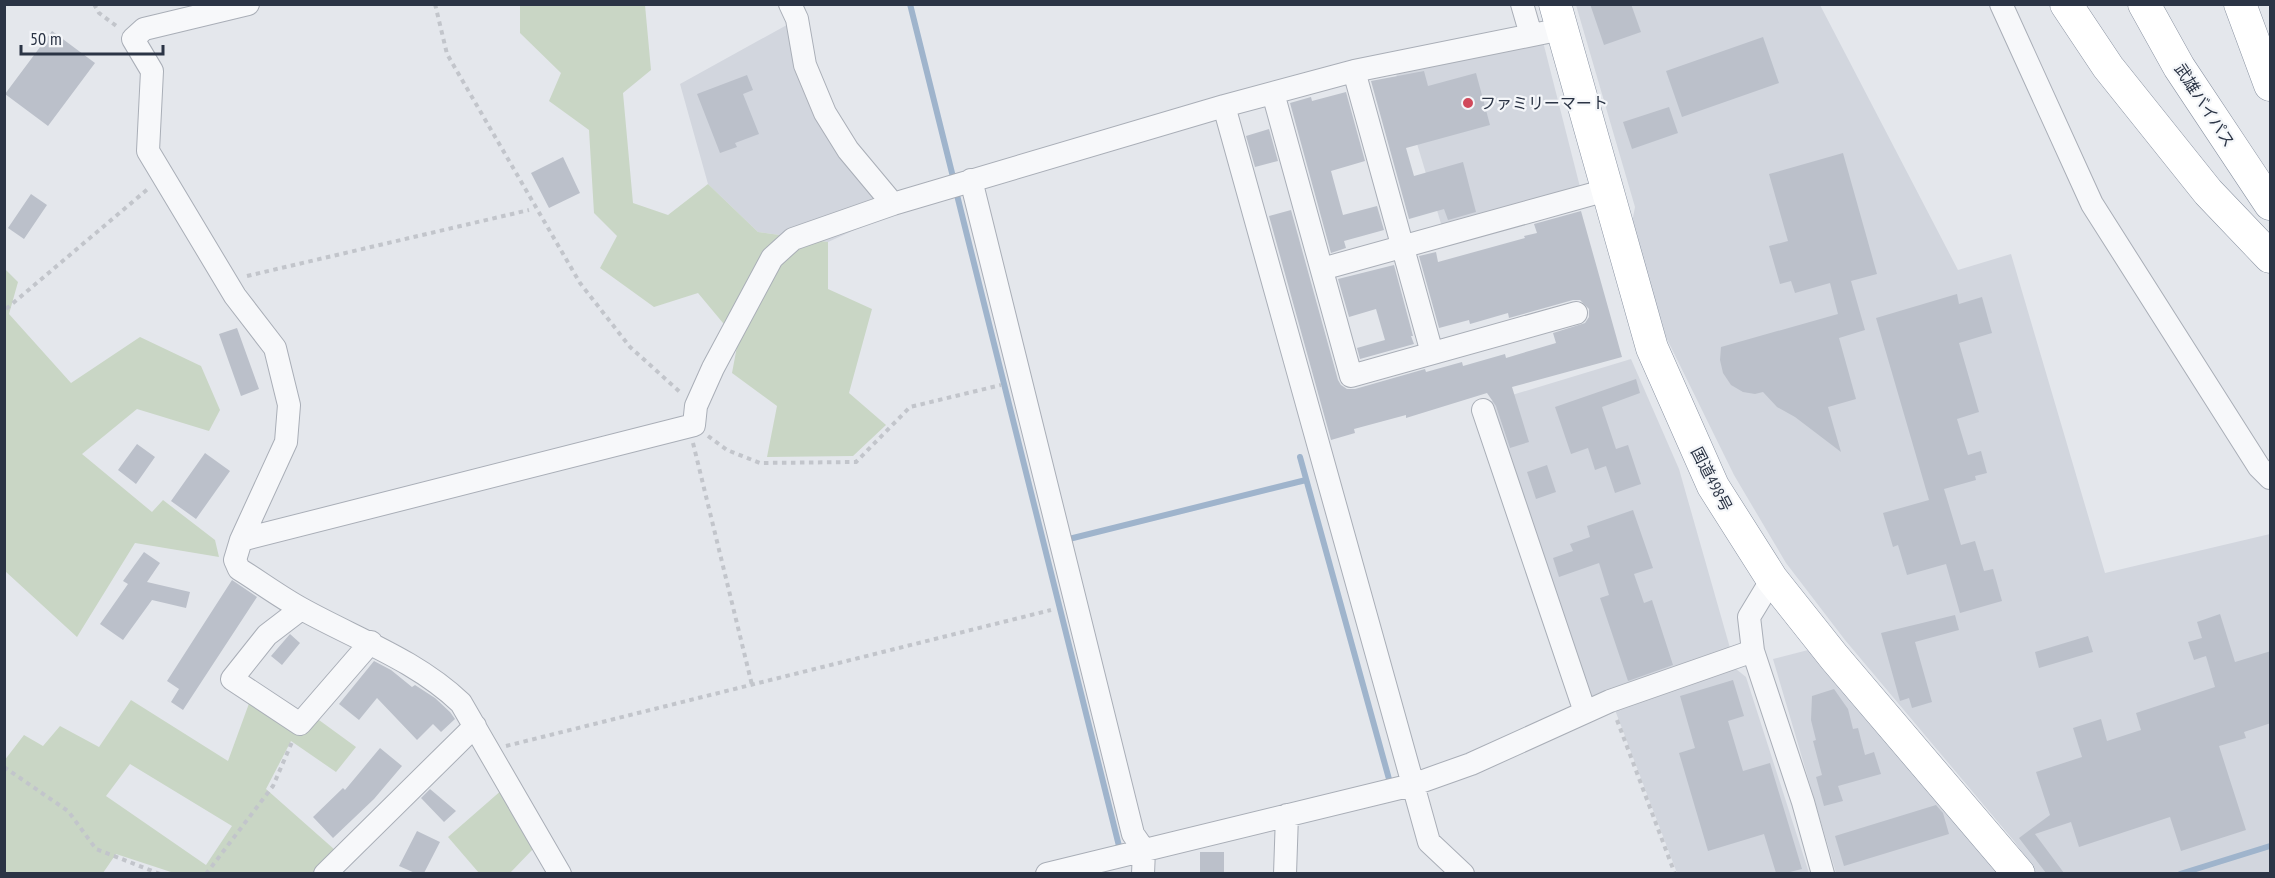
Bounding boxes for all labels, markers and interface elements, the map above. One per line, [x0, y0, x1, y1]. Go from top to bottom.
scale bar [21, 18, 164, 56]
text: 50 m [30, 27, 62, 50]
street label: 武雄バイパス [2171, 59, 2239, 151]
place label: ファミリーマート [1480, 93, 1608, 113]
marker: ファミリーマート [1461, 96, 1475, 110]
street label: 国道498号 [1687, 443, 1737, 515]

